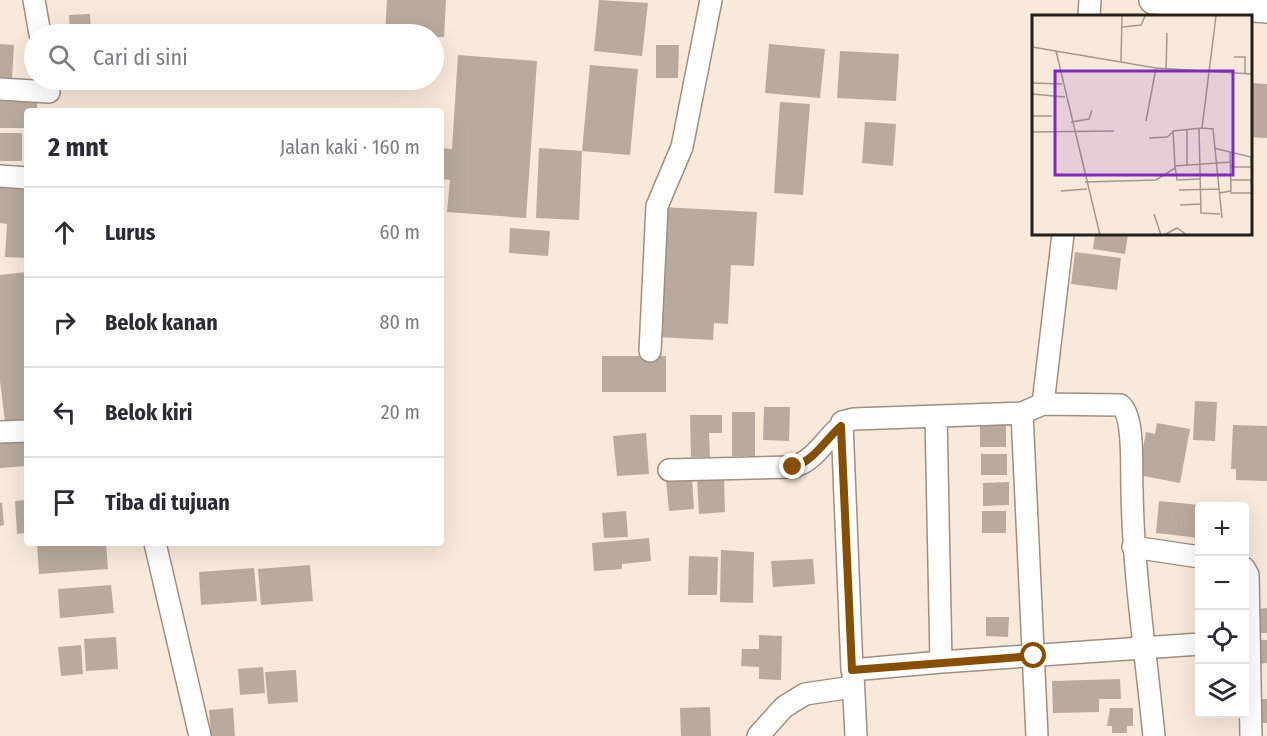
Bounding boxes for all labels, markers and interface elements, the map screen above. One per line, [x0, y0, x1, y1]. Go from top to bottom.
inset map [1032, 15, 1252, 236]
search box [24, 24, 444, 90]
icon: search [45, 41, 78, 74]
text: Cari di sini [93, 44, 188, 71]
text: 2 mnt [48, 132, 108, 163]
text: Jalan kaki · 160 m [280, 135, 420, 159]
icon: ahead [48, 216, 81, 249]
text: Lurus [105, 219, 155, 246]
text: 60 m [380, 220, 420, 244]
icon: right [48, 306, 81, 339]
text: Belok kanan [105, 309, 218, 336]
text: 80 m [380, 310, 420, 334]
icon: left [48, 396, 81, 429]
text: Belok kiri [105, 399, 193, 426]
text: 20 m [381, 400, 420, 424]
route end [779, 453, 805, 479]
icon: arrive [48, 486, 81, 519]
text: Tiba di tujuan [105, 489, 230, 516]
map controls [1195, 502, 1249, 718]
button: + [1195, 502, 1249, 556]
button: − [1195, 556, 1249, 610]
button: locate [1195, 610, 1249, 664]
route start [1020, 642, 1046, 668]
button: layers [1195, 664, 1249, 718]

